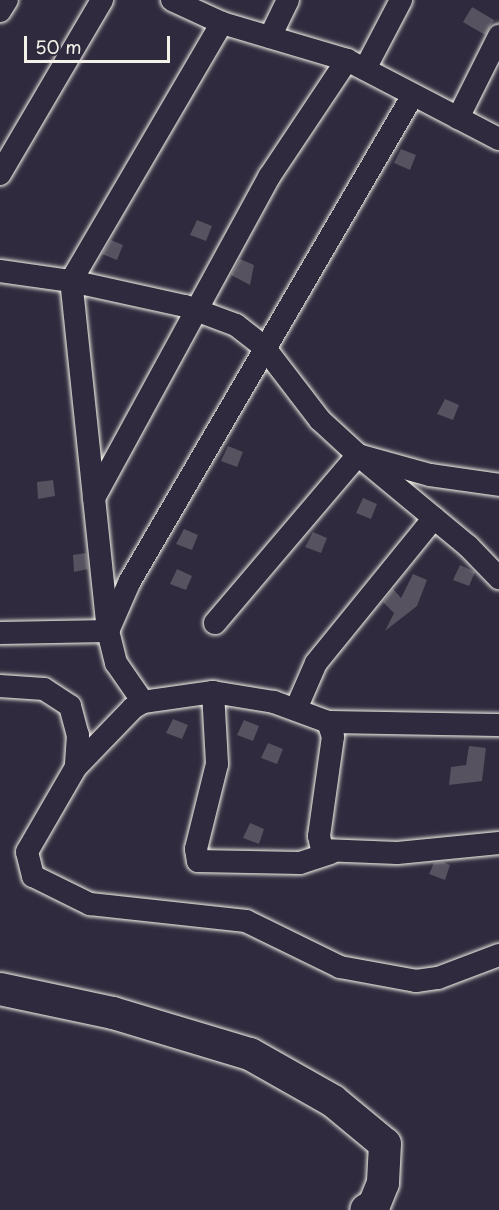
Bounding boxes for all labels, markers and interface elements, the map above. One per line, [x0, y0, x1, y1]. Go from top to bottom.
scale bar [27, 24, 172, 62]
text: 50 m [35, 33, 82, 60]

